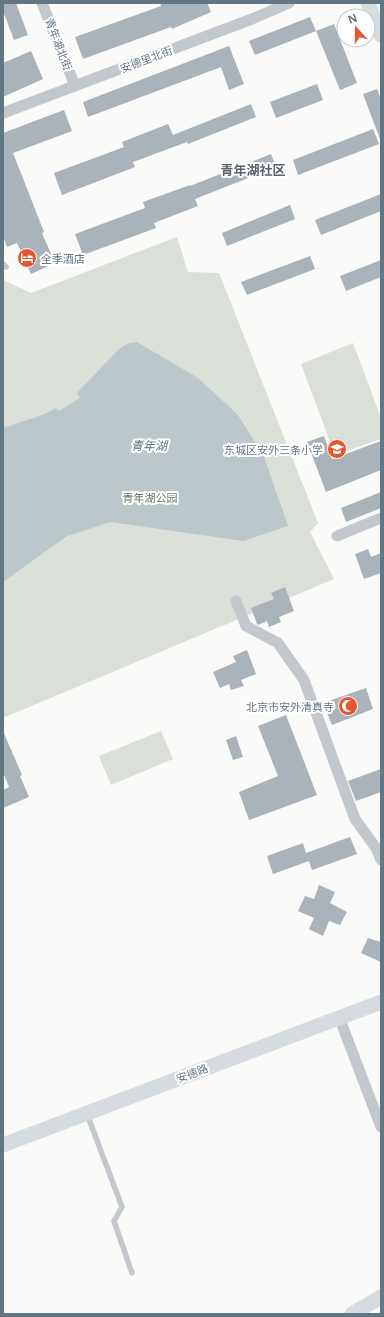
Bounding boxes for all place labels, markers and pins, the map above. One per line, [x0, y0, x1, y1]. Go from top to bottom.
hotel icon: 全季酒店 [16, 247, 38, 269]
place label: 全季酒店 [41, 251, 85, 266]
school or university icon: 东城区安外三条小学 [326, 438, 348, 460]
place label: 东城区安外三条小学 [224, 442, 323, 457]
mosque icon: 北京市安外清真寺 [337, 695, 359, 717]
place label: 北京市安外清真寺 [246, 699, 334, 714]

